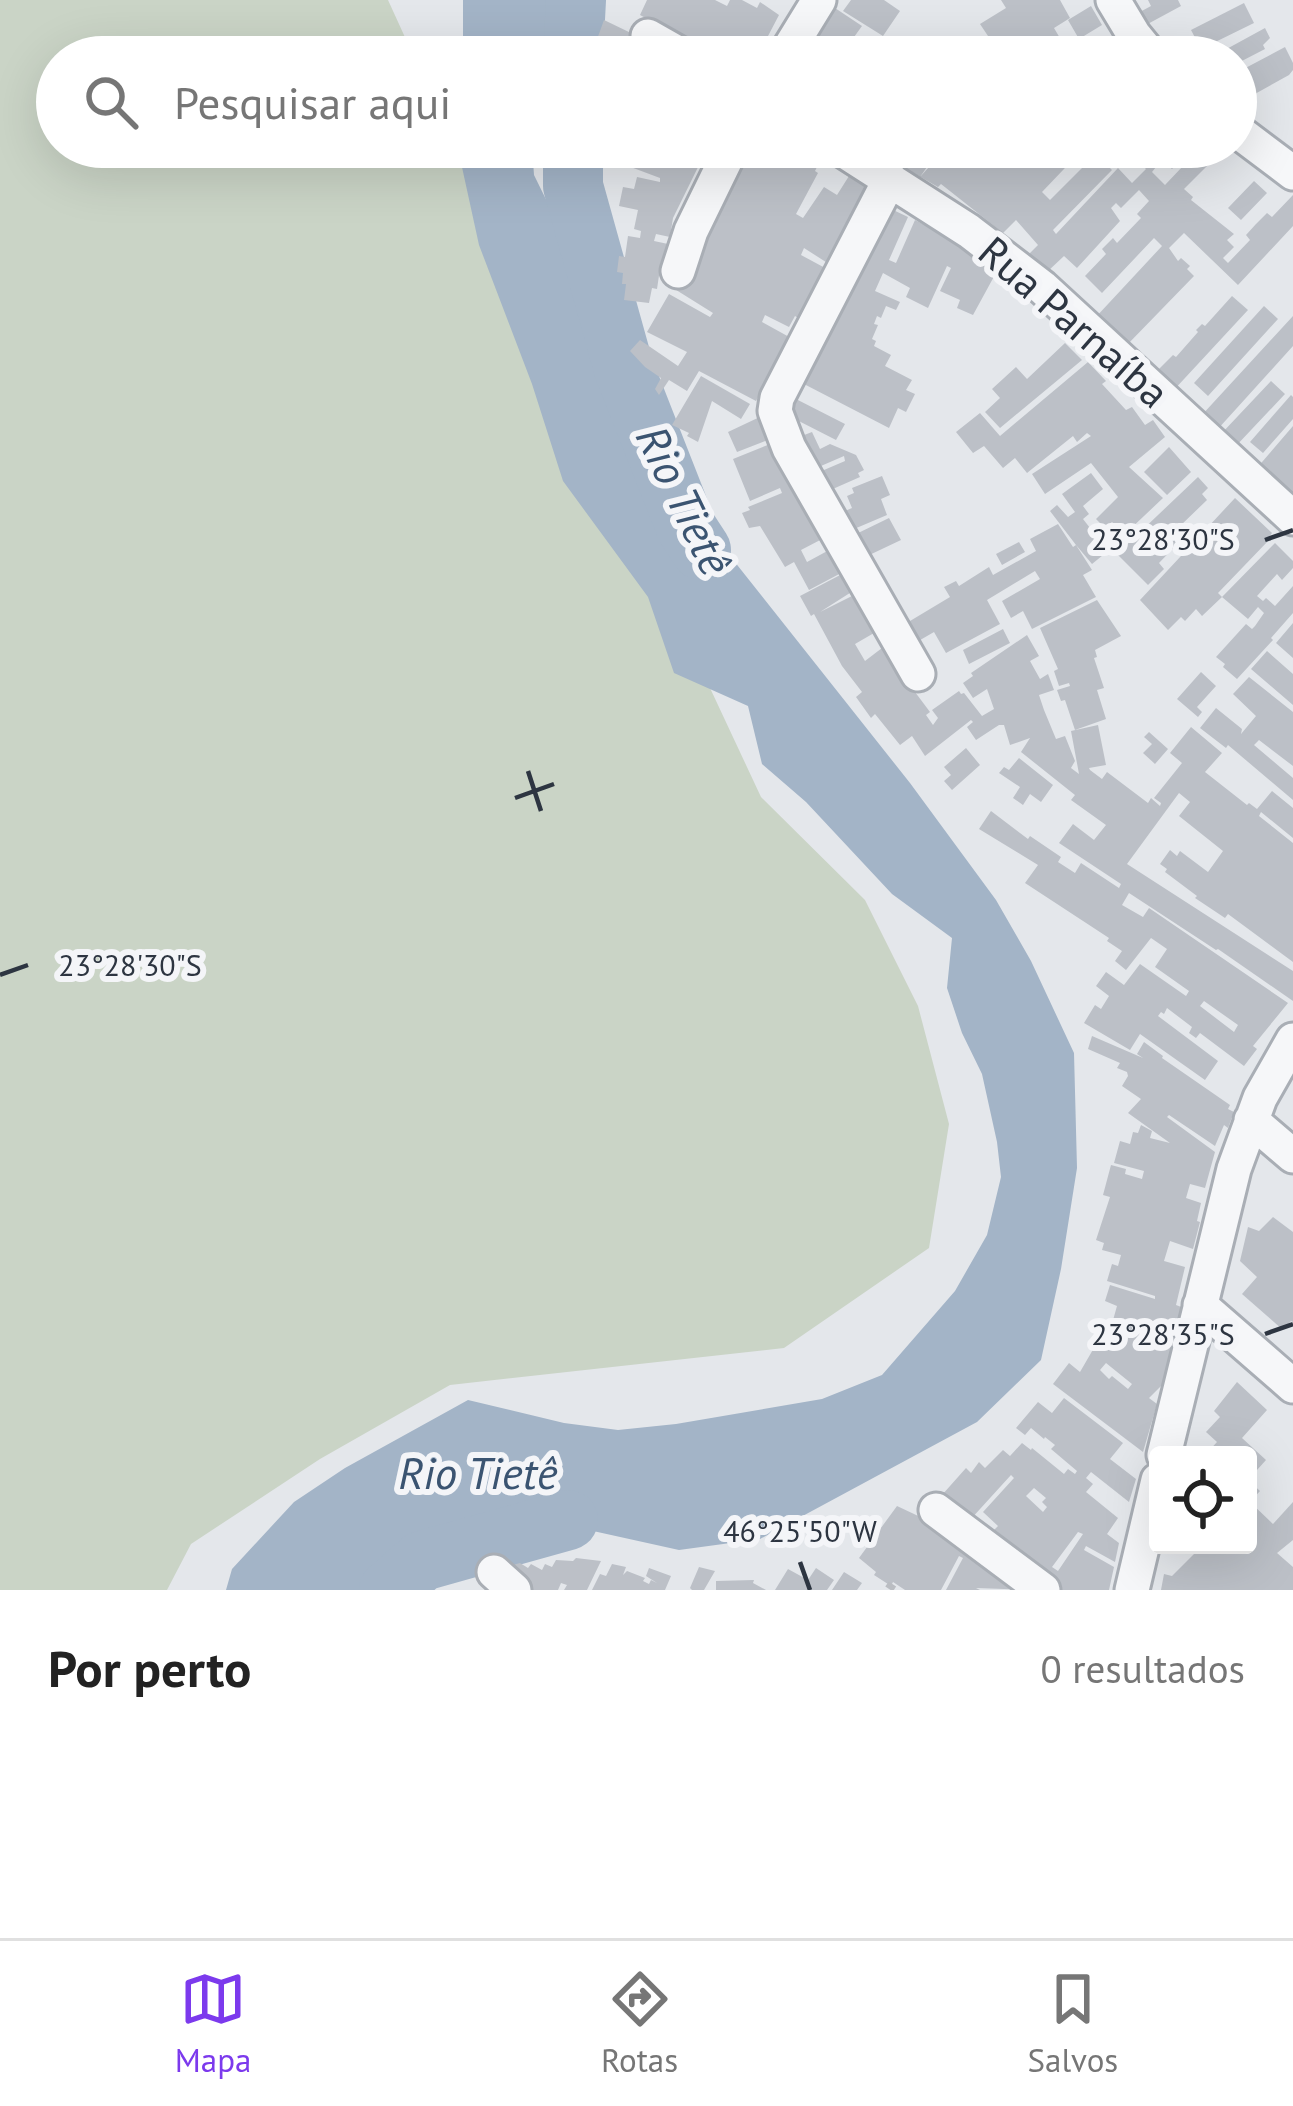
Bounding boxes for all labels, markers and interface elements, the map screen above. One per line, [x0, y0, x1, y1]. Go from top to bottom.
search box [36, 36, 1257, 168]
icon: search [78, 69, 144, 135]
text: Pesquisar aqui [174, 73, 451, 131]
street label: Rua Parnaíba [968, 224, 1181, 419]
water label: Rio Tietê [624, 415, 746, 584]
text: 23°28'30"S [1091, 519, 1235, 558]
text: 23°28'30"S [58, 945, 202, 984]
text: 23°28'35"S [1091, 1314, 1235, 1353]
water label: Rio Tietê [398, 1443, 558, 1501]
map controls [1149, 1446, 1257, 1554]
button: locate [1149, 1446, 1257, 1554]
text: 46°25'50"W [723, 1511, 877, 1550]
text: Por perto [48, 1635, 251, 1701]
text: 0 resultados [1041, 1643, 1245, 1694]
tab: Mapa [175, 1966, 251, 2081]
tab: Rotas [601, 1966, 678, 2081]
tab: Salvos [1028, 1966, 1118, 2081]

